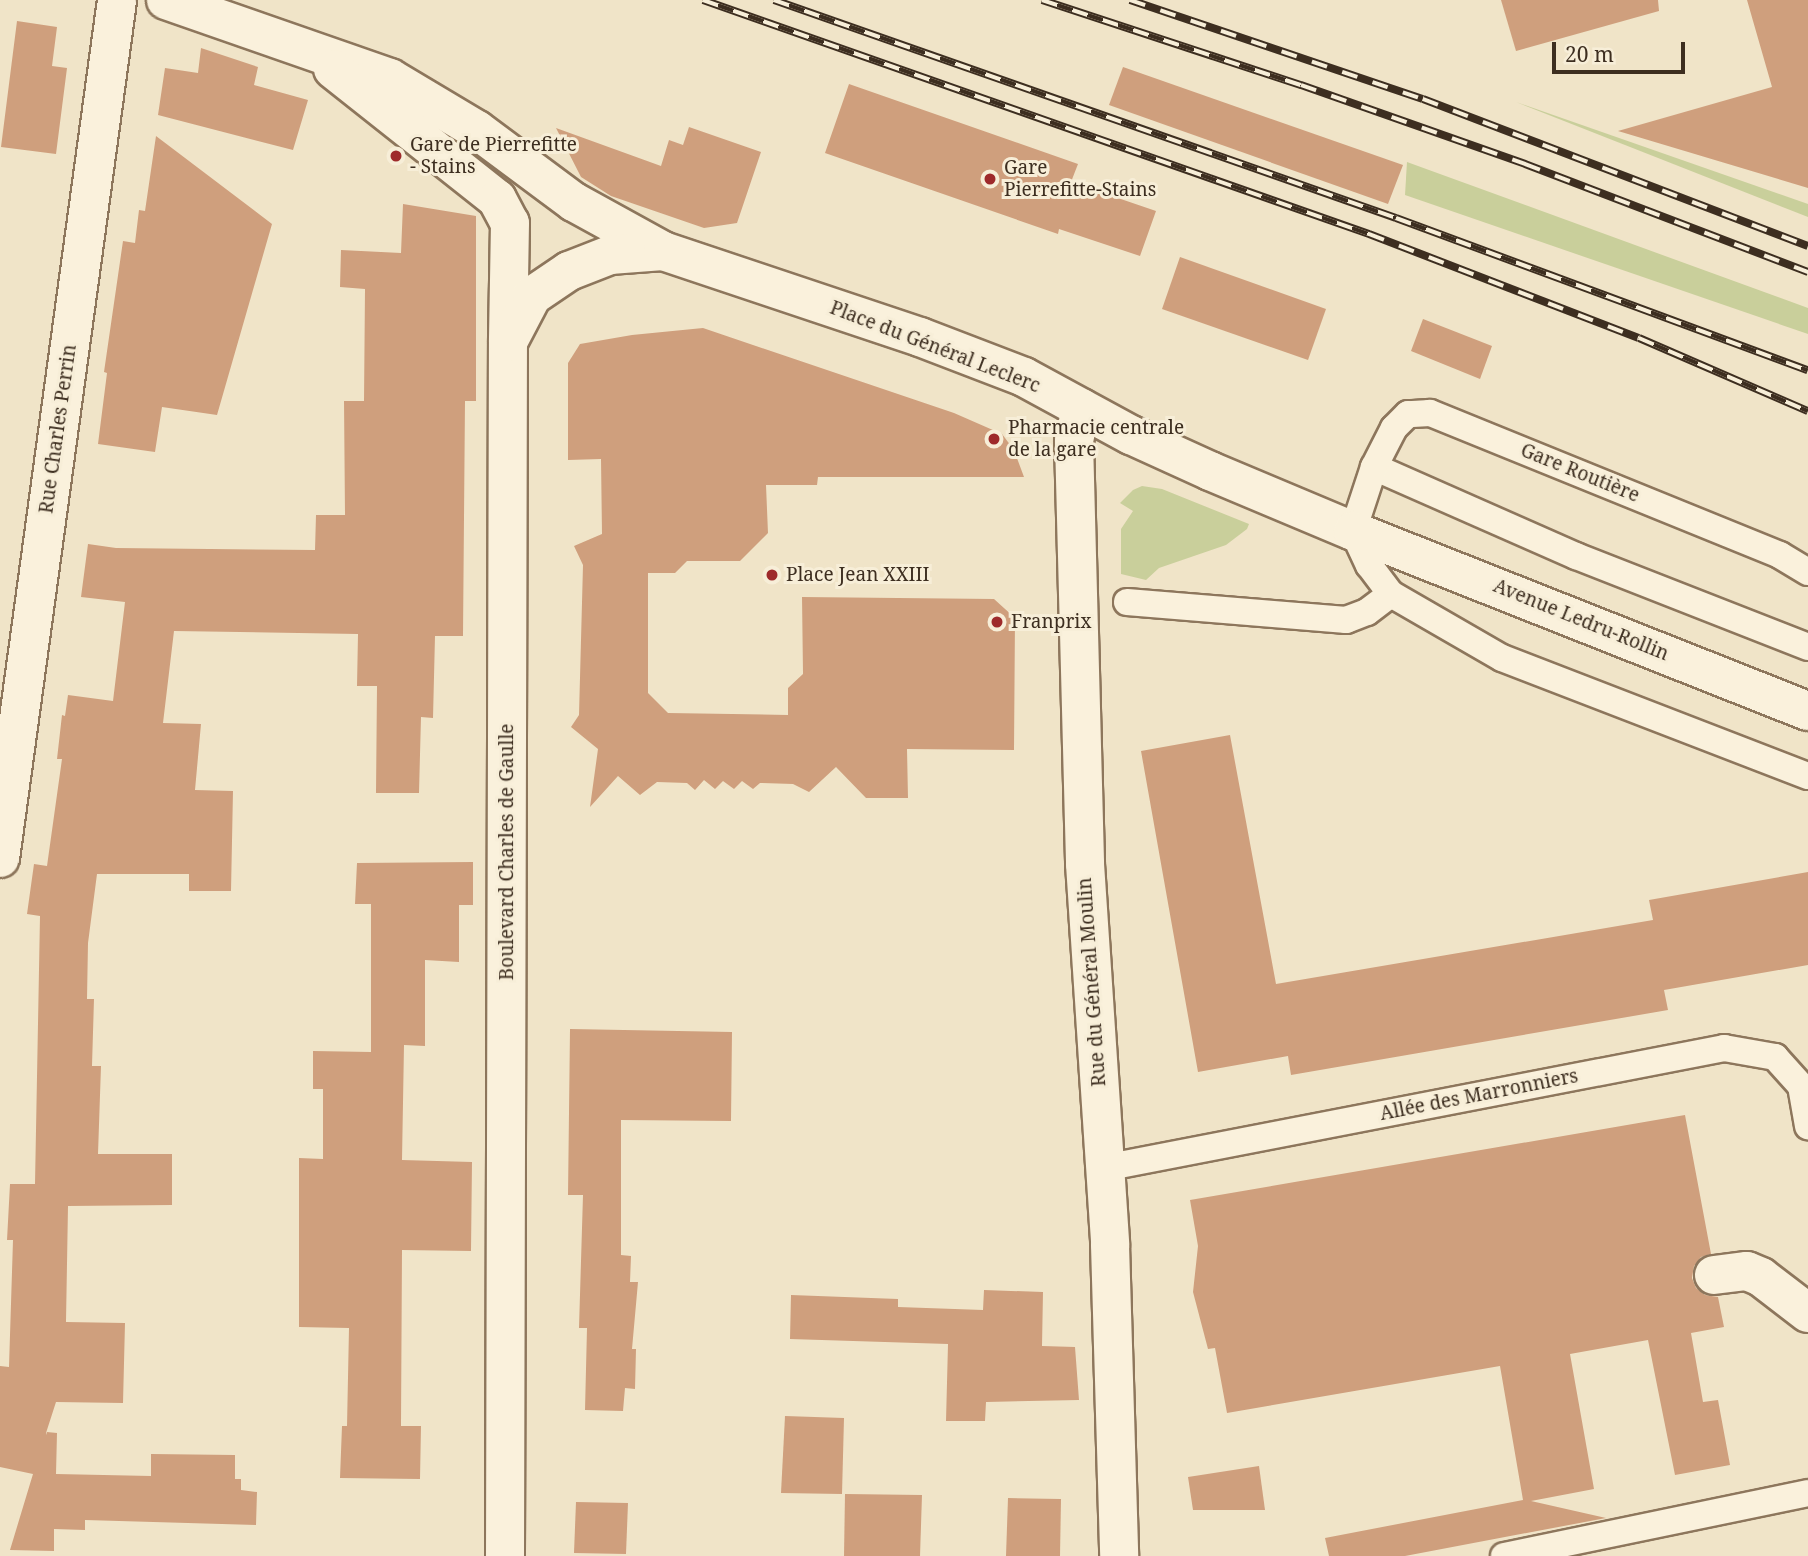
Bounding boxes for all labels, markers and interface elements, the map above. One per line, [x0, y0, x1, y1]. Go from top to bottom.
scale bar [1556, 28, 1689, 72]
text: 20 m [1565, 40, 1614, 68]
place label: Gare de Pierrefitte - Stains [410, 134, 577, 178]
marker: Gare de Pierrefitte - Stains [388, 148, 404, 164]
place label: Gare Pierrefitte-Stains [1004, 157, 1156, 201]
marker: Gare Pierrefitte-Stains [982, 171, 998, 187]
street label: Place du Général Leclerc [827, 296, 1043, 398]
street label: Rue Charles Perrin [35, 343, 81, 515]
place label: Pharmacie centrale de la gare [1008, 417, 1184, 461]
marker: Pharmacie centrale de la gare [986, 431, 1002, 447]
street label: Gare Routière [1517, 439, 1643, 507]
place label: Place Jean XXIII [786, 564, 929, 586]
marker: Place Jean XXIII [764, 567, 780, 583]
street label: Avenue Ledru-Rollin [1490, 574, 1672, 666]
place label: Franprix [1011, 611, 1091, 633]
marker: Franprix [989, 614, 1005, 630]
street label: Boulevard Charles de Gaulle [496, 724, 518, 980]
street label: Rue du Général Moulin [1073, 877, 1111, 1087]
street label: Allée des Marronniers [1378, 1065, 1580, 1125]

